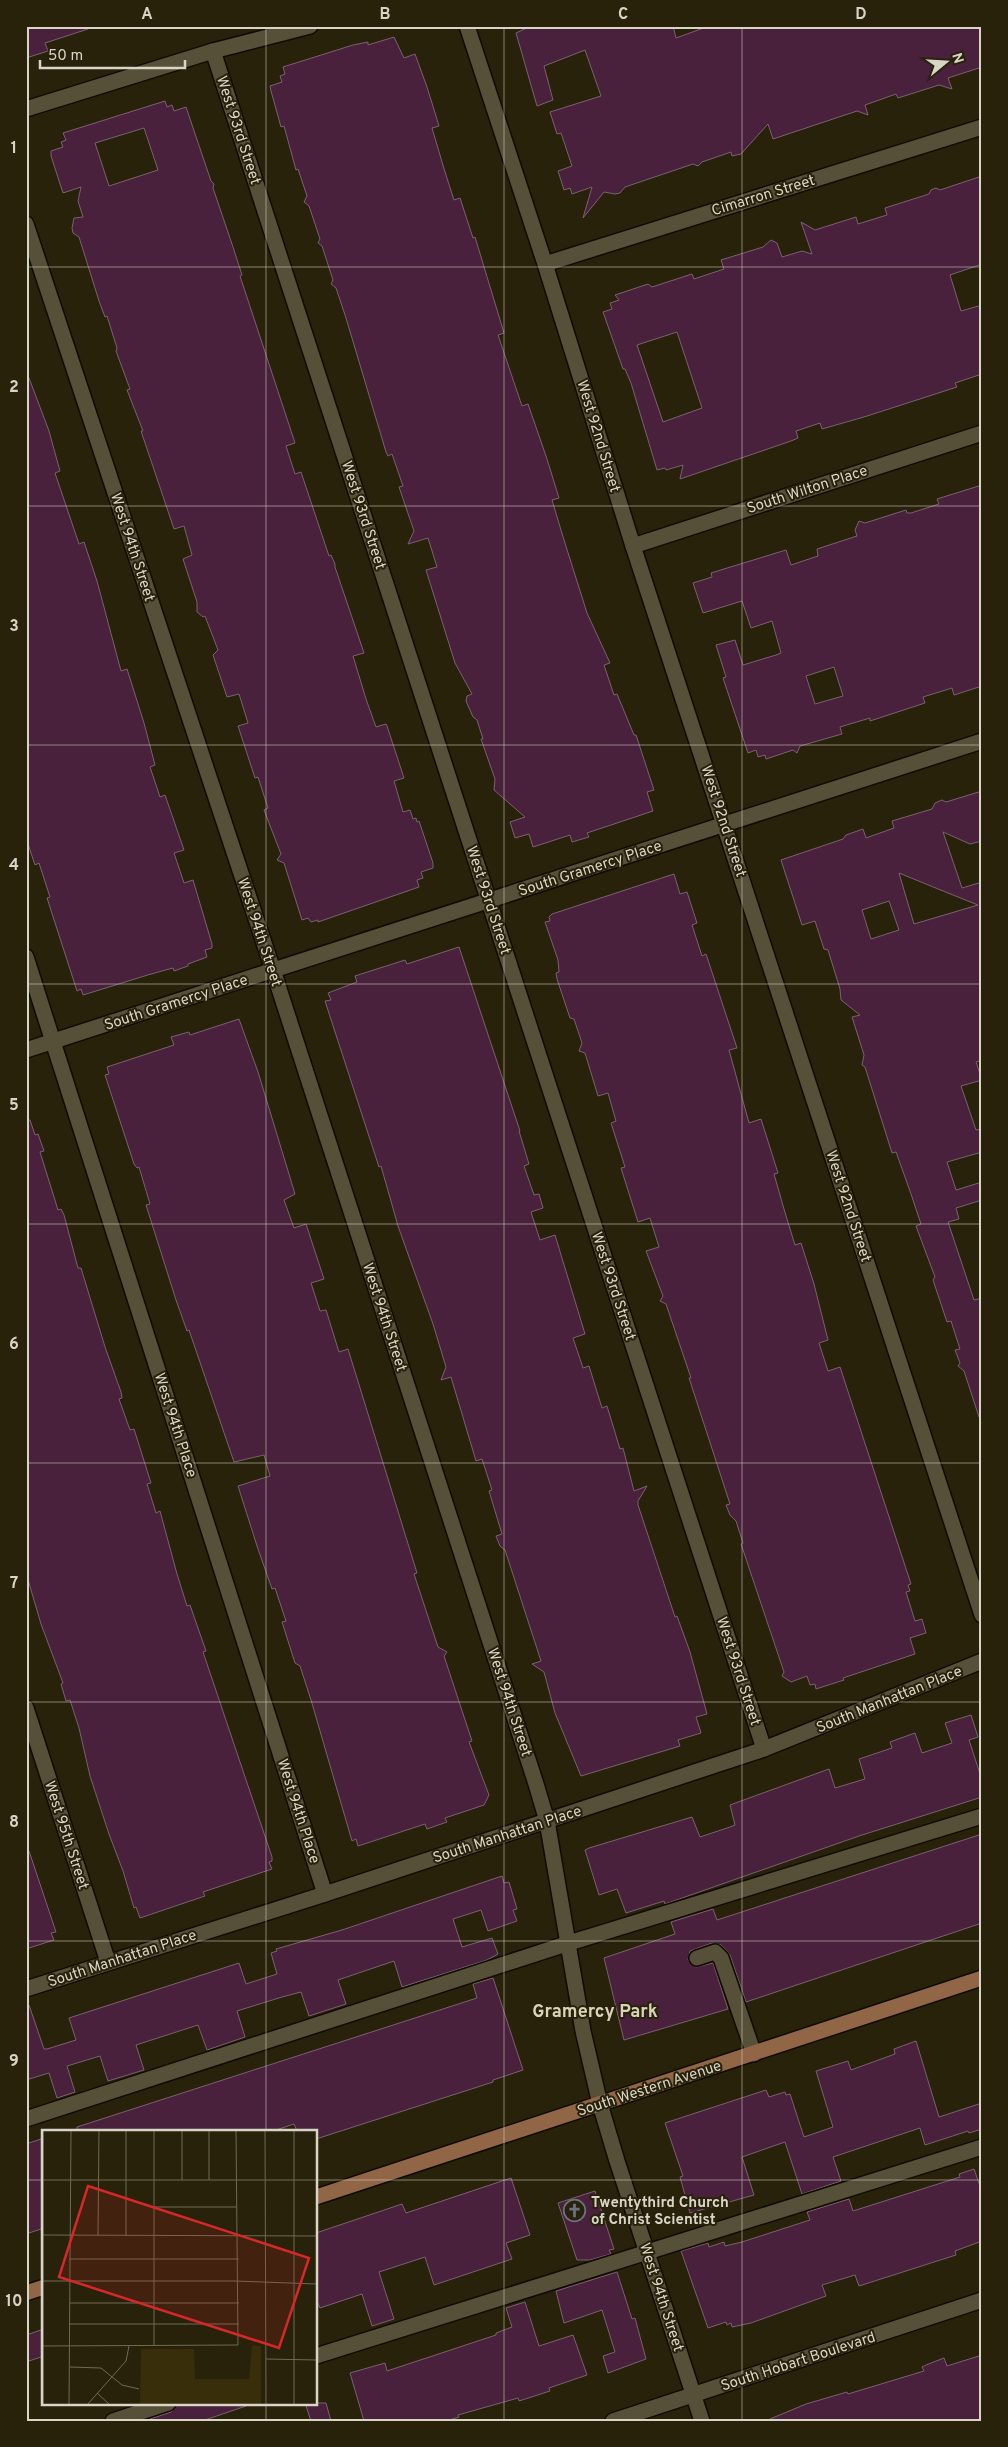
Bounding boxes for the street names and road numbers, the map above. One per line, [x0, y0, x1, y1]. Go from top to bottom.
street label: West 93rd Street [211, 74, 264, 187]
street label: Cimarron Street [709, 172, 817, 221]
street label: West 92nd Street [571, 378, 624, 495]
street label: West 93rd Street [336, 459, 389, 572]
street label: South Wilton Place [745, 462, 870, 519]
street label: West 94th Street [105, 491, 158, 604]
street label: West 92nd Street [696, 763, 750, 880]
street label: South Gramercy Place [516, 837, 665, 902]
street label: West 93rd Street [461, 844, 514, 957]
street label: West 94th Street [232, 876, 285, 989]
street label: South Gramercy Place [102, 971, 251, 1036]
street label: West 92nd Street [821, 1148, 875, 1265]
street label: West 93rd Street [586, 1230, 639, 1343]
street label: West 94th Street [357, 1261, 410, 1374]
street label: West 94th Place [149, 1371, 200, 1480]
street label: West 93rd Street [711, 1615, 764, 1728]
street label: West 94th Street [482, 1646, 535, 1759]
street label: South Manhattan Place [814, 1662, 965, 1738]
street label: West 94th Place [272, 1757, 323, 1866]
street label: West 95th Street [39, 1779, 92, 1892]
street label: South Manhattan Place [431, 1802, 584, 1868]
street label: South Manhattan Place [46, 1926, 199, 1992]
street label: South Western Avenue [575, 2057, 724, 2122]
street label: West 94th Street [634, 2241, 687, 2354]
street label: South Hobart Boulevard [719, 2328, 878, 2396]

